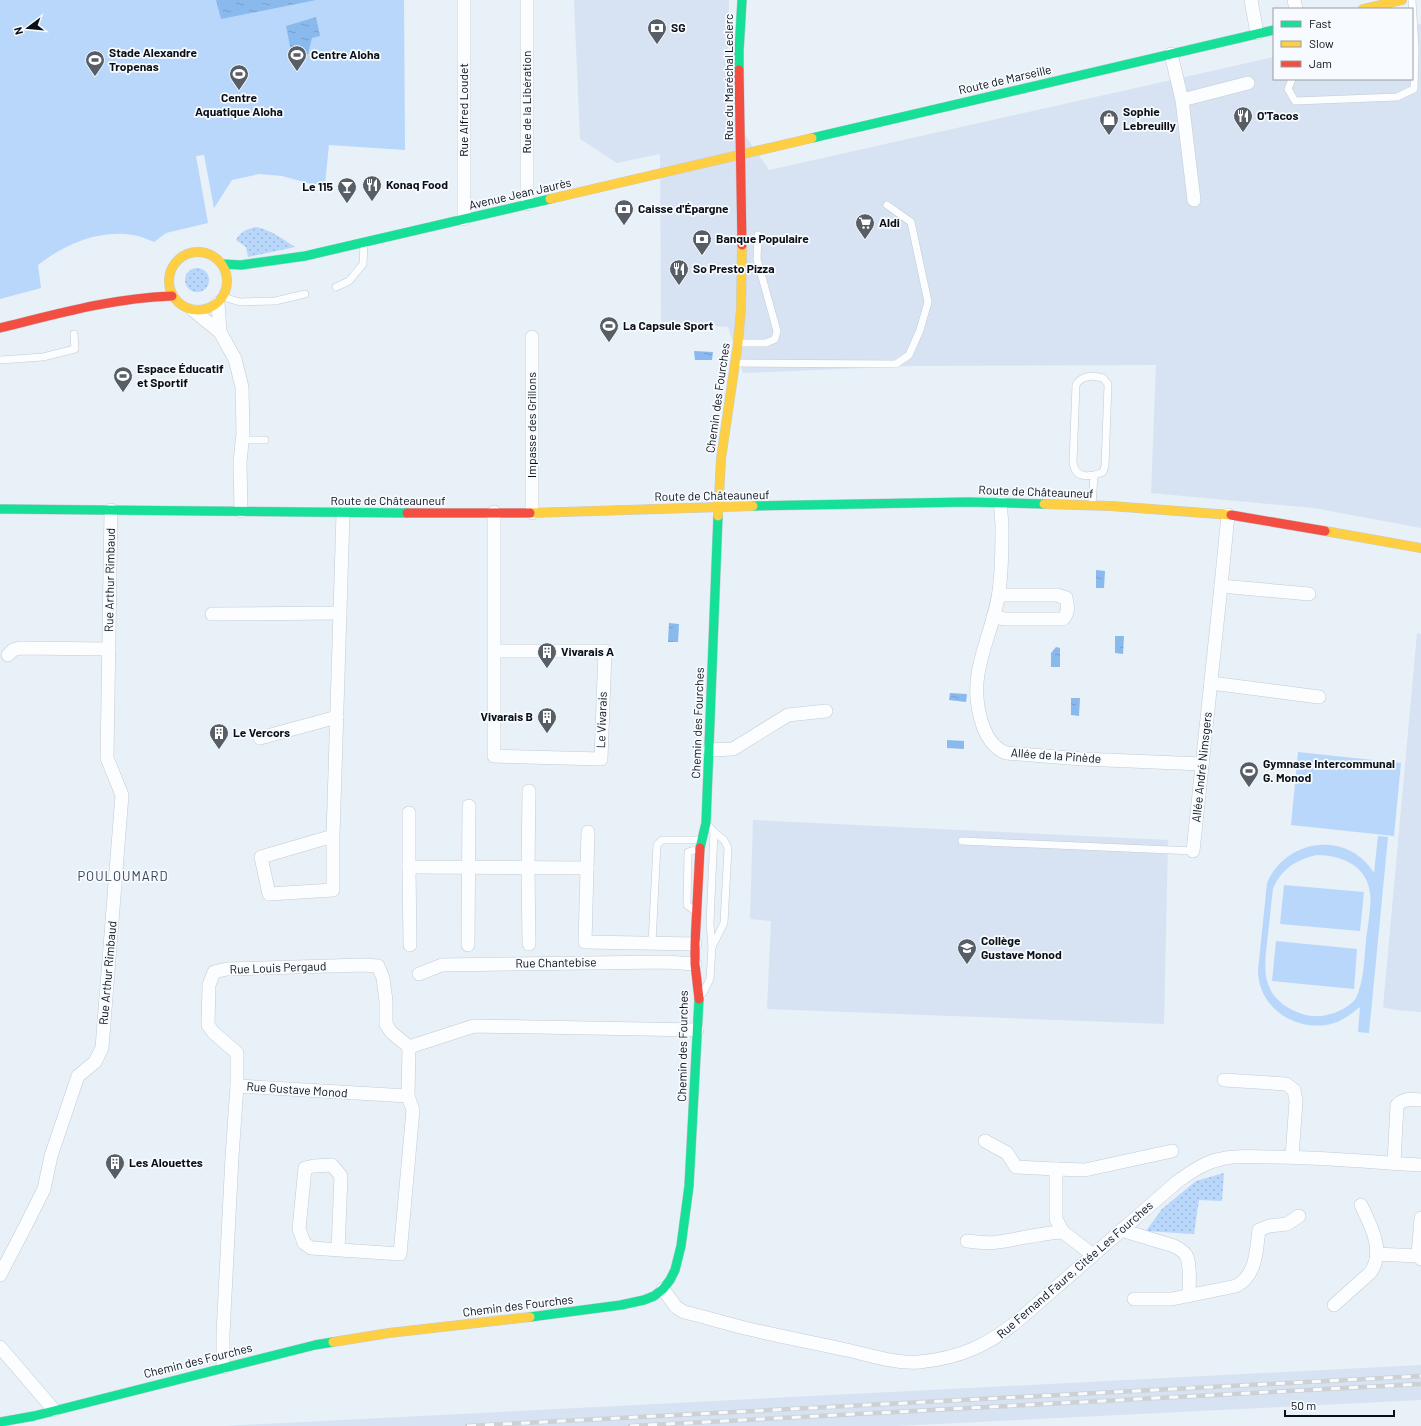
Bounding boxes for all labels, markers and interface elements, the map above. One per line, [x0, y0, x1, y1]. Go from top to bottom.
north arrow [8, 8, 48, 48]
legend [1273, 8, 1413, 80]
street label: Rue du Maréchal Leclerc [721, 14, 735, 140]
text: Fast [1309, 16, 1332, 30]
bank icon: SG [646, 17, 668, 45]
place label: SG [671, 20, 685, 34]
text: N [11, 26, 25, 36]
text: Slow [1309, 36, 1334, 50]
sports icon: Centre Aloha [286, 44, 308, 72]
place label: Stade Alexandre Tropenas [109, 45, 198, 73]
place label: Centre Aloha [311, 47, 380, 61]
sports icon: Stade Alexandre Tropenas [84, 49, 106, 77]
street label: Rue de la Libération [519, 51, 533, 153]
text: Jam [1309, 56, 1332, 70]
street label: Route de Marseille [957, 62, 1053, 97]
sports icon: Centre Aquatique Aloha [228, 63, 250, 91]
street label: Rue Alfred Loudet [456, 63, 470, 157]
place label: Centre Aquatique Aloha [195, 90, 283, 118]
place label: Sophie Lebreuilly [1123, 104, 1176, 132]
restaurant icon: O'Tacos [1232, 105, 1254, 133]
shop icon: Sophie Lebreuilly [1098, 108, 1120, 136]
place label: O'Tacos [1257, 108, 1298, 122]
restaurant icon: Konaq Food [361, 174, 383, 202]
street label: Avenue Jean Jaurès [467, 174, 573, 212]
bar icon: Le 115 [336, 176, 358, 204]
place label: Konaq Food [386, 177, 448, 191]
place label: Le 115 [302, 179, 334, 193]
bank icon: Caisse d'Épargne [613, 198, 635, 226]
place label: Caisse d'Épargne [638, 201, 729, 215]
supermarket icon: Aldi [854, 212, 876, 240]
place label: Aldi [879, 215, 900, 229]
bank icon: Banque Populaire [691, 228, 713, 256]
place label: Banque Populaire [716, 231, 809, 245]
restaurant icon: So Presto Pizza [668, 258, 690, 286]
place label: So Presto Pizza [693, 261, 774, 275]
sports icon: La Capsule Sport [598, 315, 620, 343]
place label: La Capsule Sport [623, 318, 714, 332]
street label: Chemin des Fourches [702, 342, 732, 454]
place label: Espace Éducatif et Sportif [137, 361, 224, 389]
sports icon: Espace Éducatif et Sportif [112, 365, 134, 393]
street label: Impasse des Grillons [524, 372, 538, 478]
street label: Route de Châteauneuf [978, 482, 1094, 500]
street label: Route de Châteauneuf [654, 487, 770, 503]
street label: Route de Châteauneuf [330, 493, 446, 507]
street label: Rue Arthur Rimbaud [101, 528, 117, 632]
building icon: Vivarais A [536, 641, 558, 669]
place label: Vivarais A [561, 644, 614, 658]
street label: Chemin des Fourches [688, 667, 706, 779]
street label: Le Vivarais [593, 691, 609, 749]
building icon: Vivarais B [536, 706, 558, 734]
place label: Vivarais B [480, 709, 533, 723]
street label: Allée André Nimsgers [1188, 711, 1214, 823]
building icon: Le Vercors [208, 722, 230, 750]
place label: Le Vercors [233, 725, 290, 739]
street label: Allée de la Pinède [1010, 745, 1102, 765]
place label: Gymnase Intercommunal G. Monod [1263, 756, 1395, 784]
sports icon: Gymnase Intercommunal G. Monod [1238, 760, 1260, 788]
district label: POULOUMARD [77, 868, 169, 884]
street label: Rue Arthur Rimbaud [95, 920, 119, 1026]
place label: Collège Gustave Monod [981, 933, 1062, 961]
school or university icon: Collège Gustave Monod [956, 937, 978, 965]
street label: Rue Chantebise [515, 954, 597, 970]
street label: Rue Louis Pergaud [229, 958, 327, 976]
street label: Chemin des Fourches [674, 990, 690, 1102]
street label: Rue Gustave Monod [246, 1078, 348, 1100]
building icon: Les Alouettes [104, 1152, 126, 1180]
place label: Les Alouettes [129, 1155, 203, 1169]
street label: Rue Fernand Faure, Citée Les Fourches [994, 1198, 1155, 1341]
street label: Chemin des Fourches [462, 1291, 574, 1319]
street label: Chemin des Fourches [142, 1340, 254, 1380]
scale bar [1285, 1392, 1394, 1418]
text: 50 m [1291, 1398, 1316, 1412]

